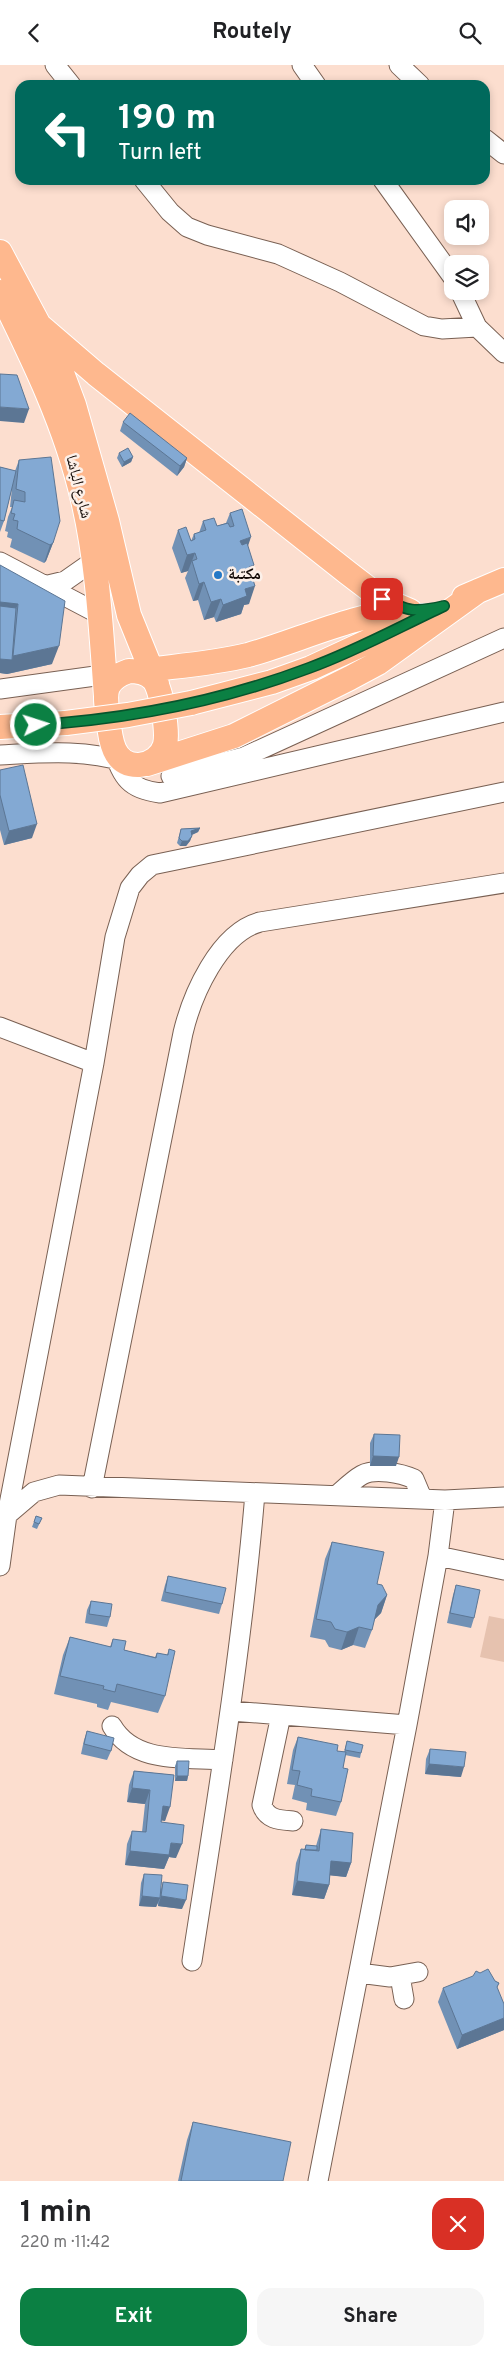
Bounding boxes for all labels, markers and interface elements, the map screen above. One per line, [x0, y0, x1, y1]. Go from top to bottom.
icon: back [20, 19, 48, 47]
text: Routely [212, 19, 292, 46]
icon: search [456, 19, 484, 47]
text: 190 m [118, 97, 216, 141]
icon: left [35, 100, 100, 165]
text: Turn left [118, 140, 201, 167]
map controls [444, 200, 489, 300]
button: sound [444, 200, 489, 245]
button: layers [444, 255, 489, 300]
street label: شارع الباشا [60, 453, 96, 521]
place label: مكتبة [228, 565, 261, 585]
marker: مكتبة [212, 569, 224, 581]
pin [361, 578, 403, 620]
icon: arrive [368, 585, 396, 613]
position arrow [9, 698, 61, 750]
text: 1 min [20, 2195, 92, 2232]
button: close [432, 2198, 484, 2250]
text: 220 m · 11:42 [20, 2233, 110, 2253]
button: Exit [20, 2288, 247, 2346]
button: Share [257, 2288, 484, 2346]

